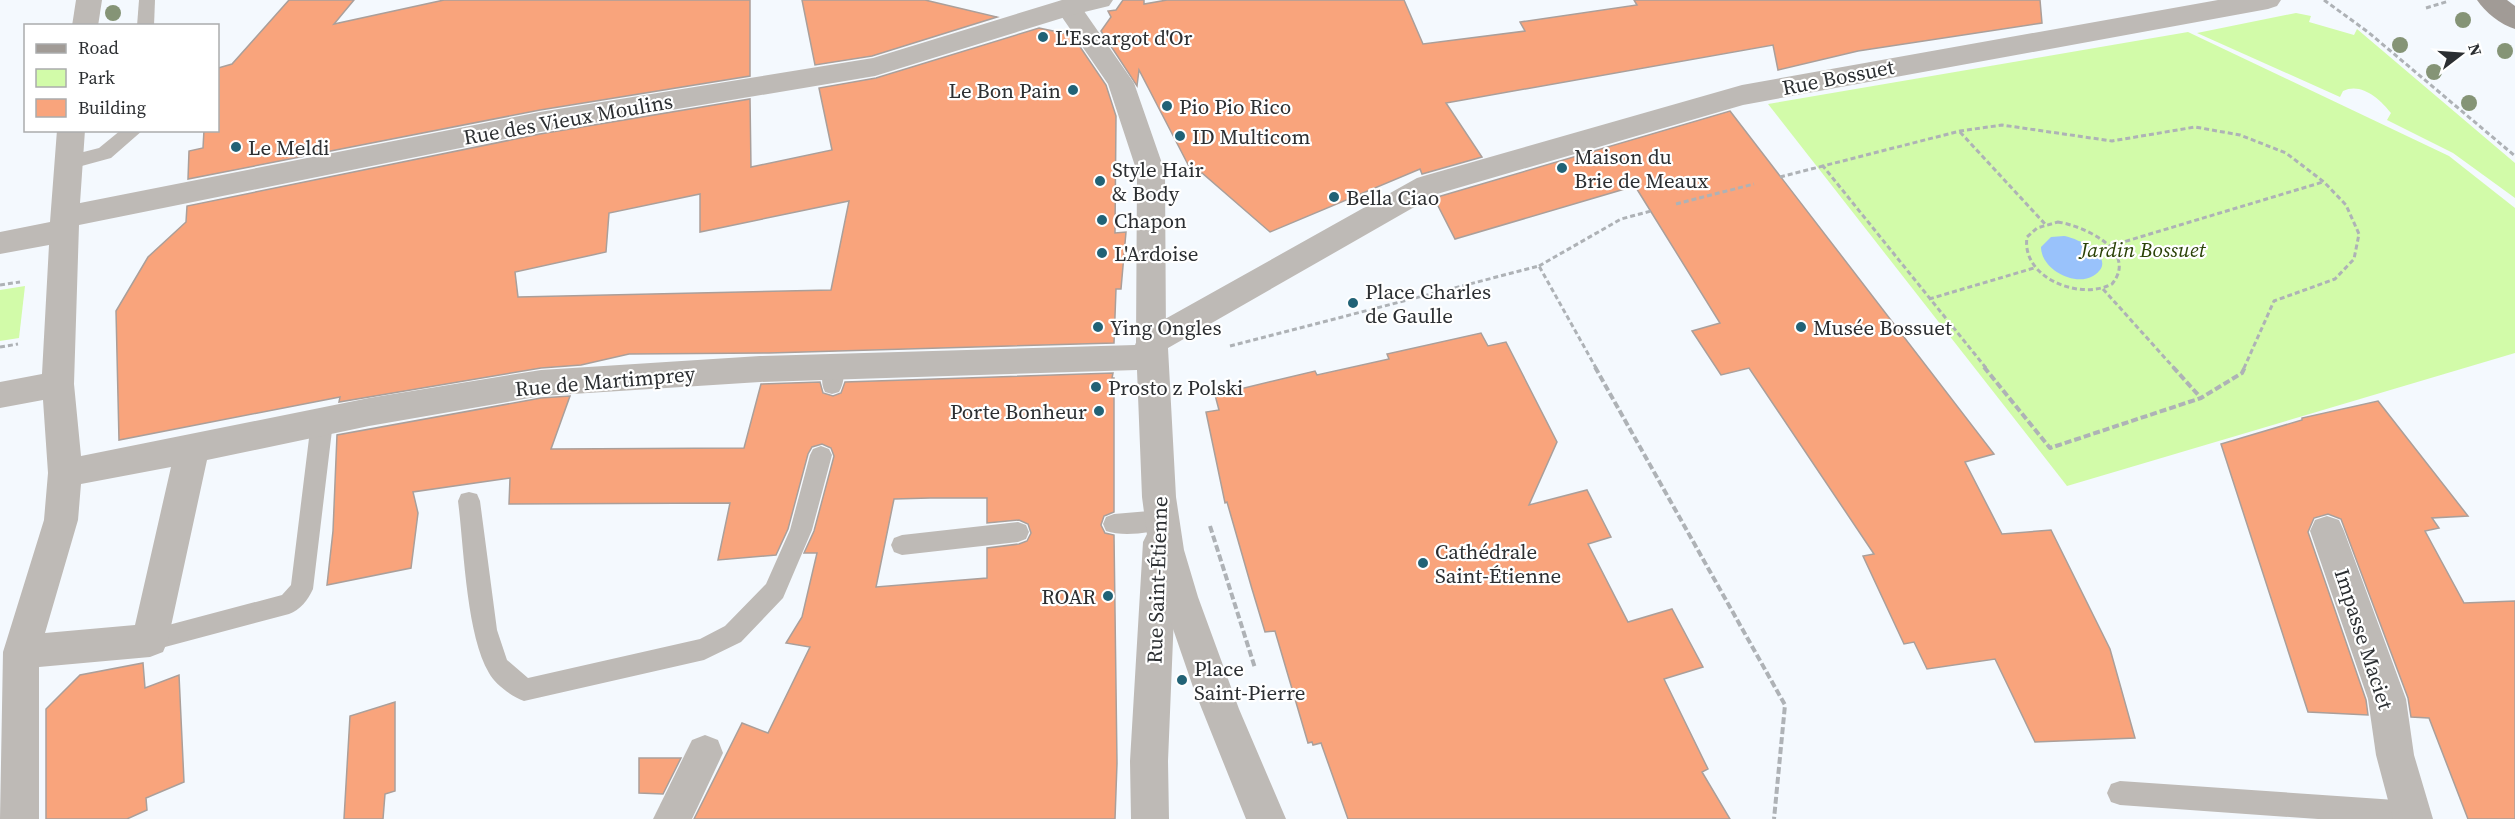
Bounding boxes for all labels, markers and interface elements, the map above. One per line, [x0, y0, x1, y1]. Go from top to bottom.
place label: L'Escargot d'Or [1055, 23, 1193, 52]
legend [24, 24, 219, 132]
north arrow [2431, 24, 2491, 84]
marker: L'Escargot d'Or [1036, 30, 1050, 44]
text: Road [78, 35, 119, 60]
text: N [2463, 41, 2488, 59]
street label: Rue Bossuet [1779, 52, 1897, 102]
text: Park [78, 65, 115, 90]
place label: Le Bon Pain [948, 76, 1061, 105]
marker: Le Bon Pain [1066, 83, 1080, 97]
street label: Rue des Vieux Moulins [461, 86, 675, 152]
place label: Pio Pio Rico [1179, 92, 1291, 121]
text: Building [78, 95, 146, 120]
marker: Pio Pio Rico [1160, 99, 1174, 113]
place label: ID Multicom [1192, 122, 1310, 151]
marker: ID Multicom [1173, 129, 1187, 143]
place label: Le Meldi [248, 133, 330, 162]
marker: Le Meldi [229, 140, 243, 154]
place label: Maison du Brie de Meaux [1574, 142, 1708, 195]
place label: Style Hair & Body [1112, 155, 1204, 208]
marker: Maison du Brie de Meaux [1555, 161, 1569, 175]
marker: Style Hair & Body [1093, 174, 1107, 188]
place label: Bella Ciao [1346, 183, 1439, 212]
marker: Bella Ciao [1327, 190, 1341, 204]
place label: Chapon [1114, 206, 1187, 235]
marker: Chapon [1095, 213, 1109, 227]
park label: Jardin Bossuet [2078, 235, 2206, 264]
place label: L'Ardoise [1114, 239, 1198, 268]
marker: L'Ardoise [1095, 246, 1109, 260]
place label: Place Charles de Gaulle [1365, 277, 1491, 330]
marker: Place Charles de Gaulle [1346, 296, 1360, 310]
place label: Ying Ongles [1110, 313, 1222, 342]
place label: Musée Bossuet [1813, 313, 1952, 342]
marker: Ying Ongles [1091, 320, 1105, 334]
marker: Musée Bossuet [1794, 320, 1808, 334]
street label: Rue de Martimprey [514, 359, 697, 403]
place label: Prosto z Polski [1108, 373, 1243, 402]
marker: Prosto z Polski [1089, 380, 1103, 394]
place label: Porte Bonheur [950, 397, 1087, 426]
marker: Porte Bonheur [1092, 404, 1106, 418]
street label: Rue Saint-Étienne [1140, 496, 1174, 664]
place label: Cathédrale Saint-Étienne [1435, 537, 1561, 590]
marker: Cathédrale Saint-Étienne [1416, 556, 1430, 570]
street label: Impasse Maciet [2328, 565, 2400, 713]
place label: ROAR [1041, 582, 1096, 611]
marker: ROAR [1101, 589, 1115, 603]
place label: Place Saint-Pierre [1194, 654, 1306, 707]
marker: Place Saint-Pierre [1175, 673, 1189, 687]

